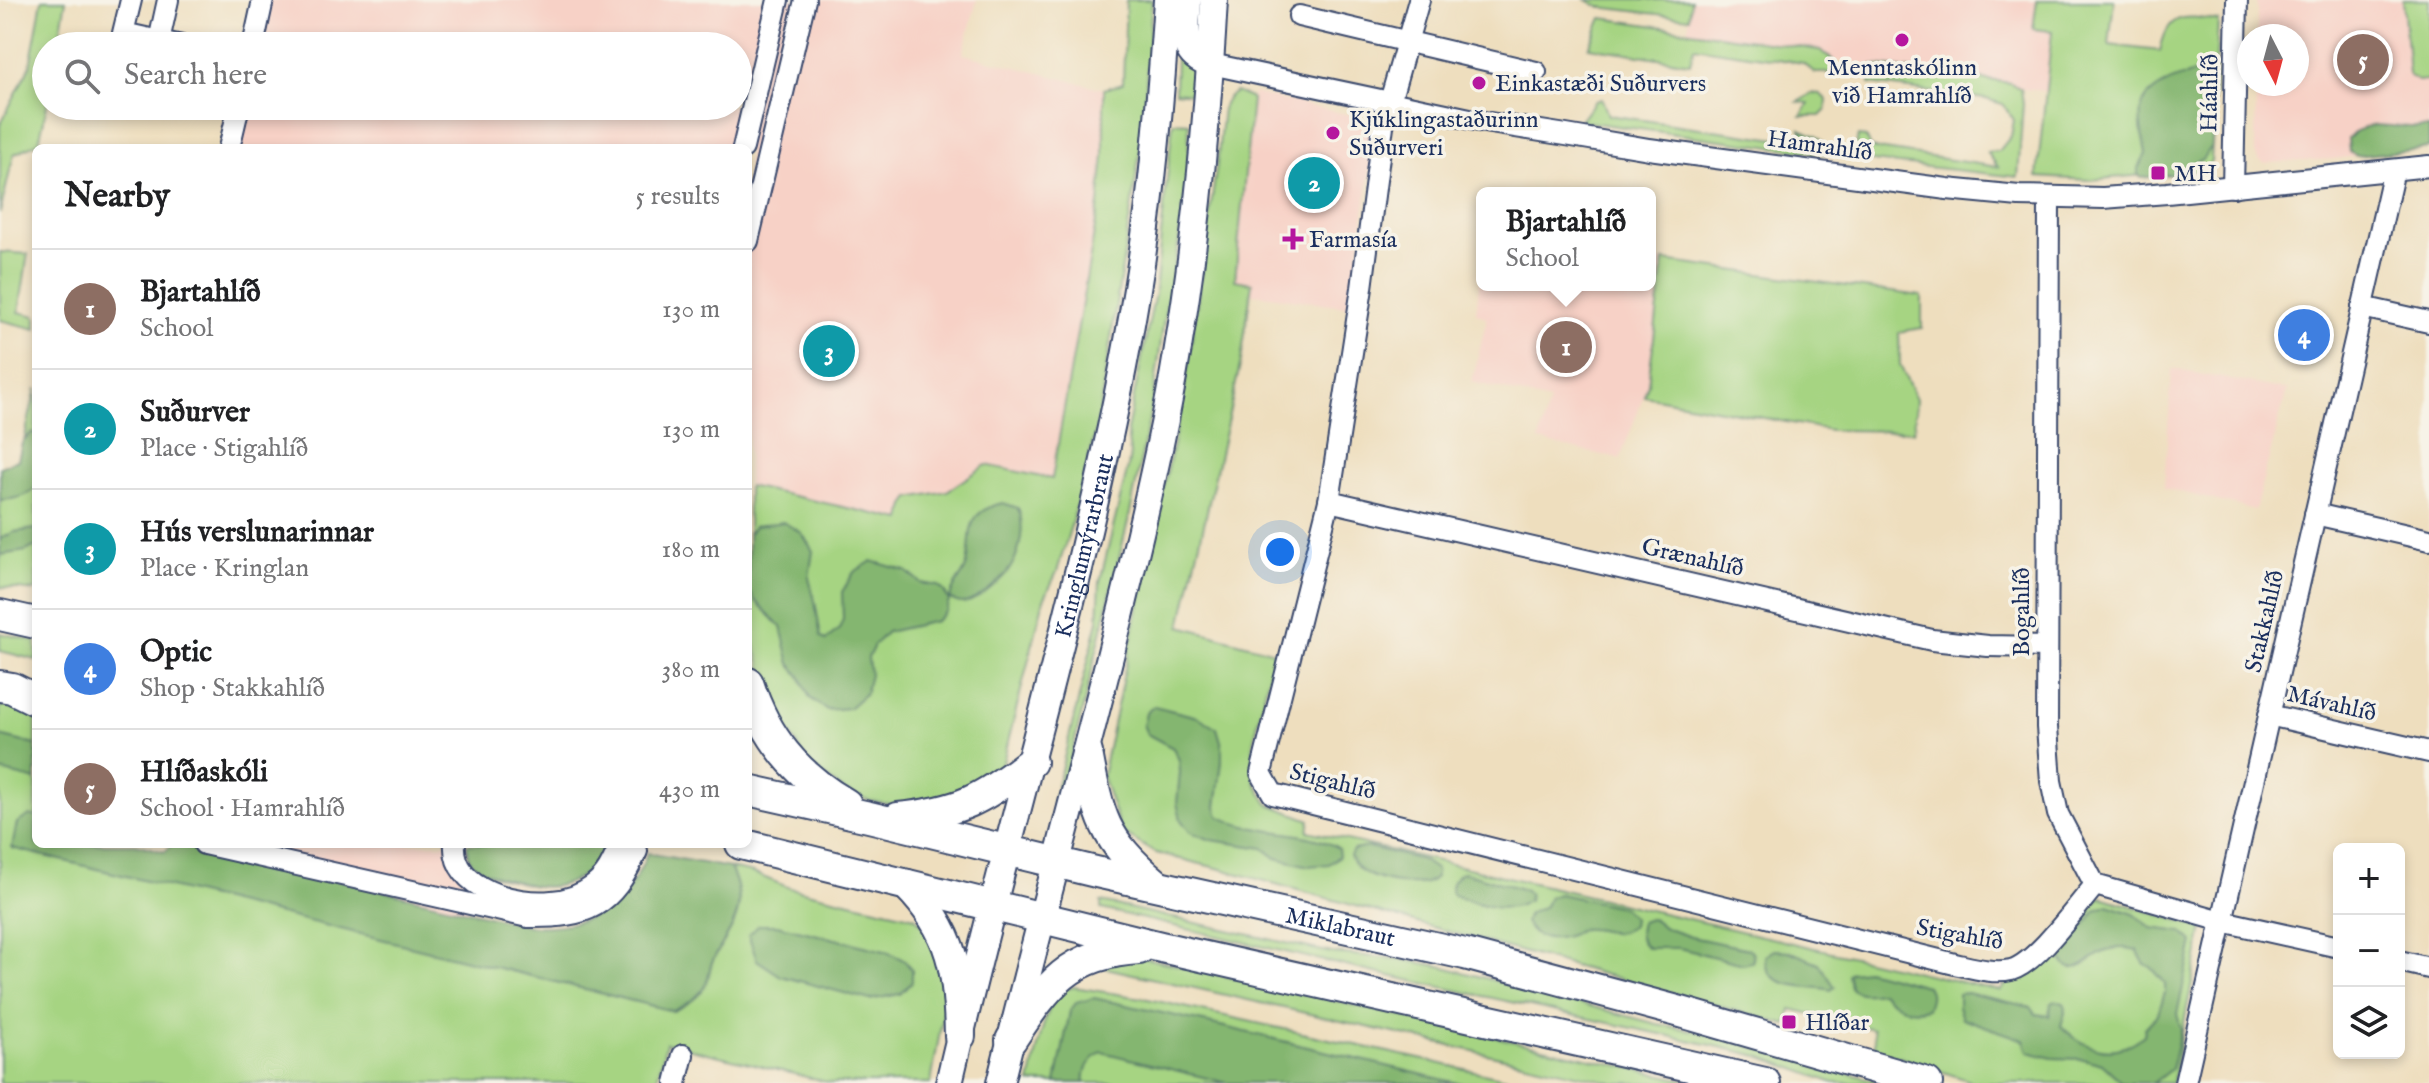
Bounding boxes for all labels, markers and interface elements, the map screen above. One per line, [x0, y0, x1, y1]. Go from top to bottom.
north arrow [2237, 24, 2309, 96]
pin: 5 [2337, 30, 2389, 90]
marker: Menntaskólinn við Hamrahlíð [1893, 31, 1911, 49]
search box [32, 32, 752, 120]
place label: Menntaskólinn við Hamrahlíð [1827, 53, 1977, 112]
street label: Háahlíð [2194, 53, 2227, 133]
icon: search [60, 54, 104, 98]
text: Search here [124, 57, 267, 95]
place label: Einkastæði Suðurvers [1495, 69, 1706, 100]
marker: Einkastæði Suðurvers [1470, 74, 1488, 92]
place label: Kjúklingastaðurinn Suðurveri [1349, 105, 1539, 164]
marker: Kjúklingastaðurinn Suðurveri [1324, 124, 1342, 142]
street label: Hamrahlíð [1765, 124, 1874, 169]
pin: 2 [1288, 153, 1340, 213]
place label: MH [2174, 159, 2217, 190]
marker: MH [2149, 164, 2167, 182]
text: Nearby [64, 175, 170, 218]
text: 5 results [636, 180, 720, 213]
popup [1476, 187, 1656, 291]
text: Bjartahlíð [1506, 204, 1626, 242]
place label: Farmasía [1309, 225, 1398, 256]
marker: Farmasía [1284, 230, 1302, 248]
text: School [1506, 242, 1579, 275]
text: Bjartahlíð [140, 274, 261, 312]
text: 1 [85, 293, 95, 326]
text: 130 m [662, 293, 720, 326]
pin: 4 [2278, 305, 2330, 365]
text: School [140, 312, 213, 345]
pin: 1 [1540, 317, 1592, 377]
pin: 3 [803, 321, 855, 381]
text: Suðurver [140, 394, 250, 432]
text: 2 [84, 413, 96, 446]
text: 130 m [662, 413, 720, 446]
text: Place · Stigahlíð [140, 432, 309, 465]
street label: Kringlumýrarbraut [1049, 451, 1122, 641]
text: Hús verslunarinnar [140, 514, 374, 552]
your location [1260, 532, 1300, 572]
street label: Grænahlíð [1638, 532, 1747, 585]
text: 3 [85, 533, 95, 566]
text: 180 m [662, 533, 720, 566]
text: Place · Kringlan [140, 552, 309, 585]
street label: Bogahlíð [2007, 567, 2038, 657]
street label: Stakkahlíð [2239, 567, 2292, 676]
text: Optic [140, 634, 212, 672]
text: 4 [84, 653, 96, 686]
text: 380 m [662, 653, 720, 686]
text: Shop · Stakkahlíð [140, 672, 325, 705]
street label: Mávahlíð [2284, 679, 2379, 730]
text: Hlíðaskóli [140, 754, 268, 792]
street label: Stigahlíð [1286, 757, 1379, 808]
text: 5 [85, 773, 95, 806]
text: 430 m [659, 773, 720, 806]
text: School · Hamrahlíð [140, 792, 345, 825]
map controls [2333, 843, 2405, 1059]
button: + [2333, 843, 2405, 915]
street label: Miklabraut [1282, 901, 1398, 955]
street label: Stigahlíð [1914, 913, 2006, 958]
button: − [2333, 915, 2405, 987]
button: layers [2333, 987, 2405, 1059]
place label: Hlíðar [1805, 1008, 1870, 1039]
marker: Hlíðar [1780, 1013, 1798, 1031]

